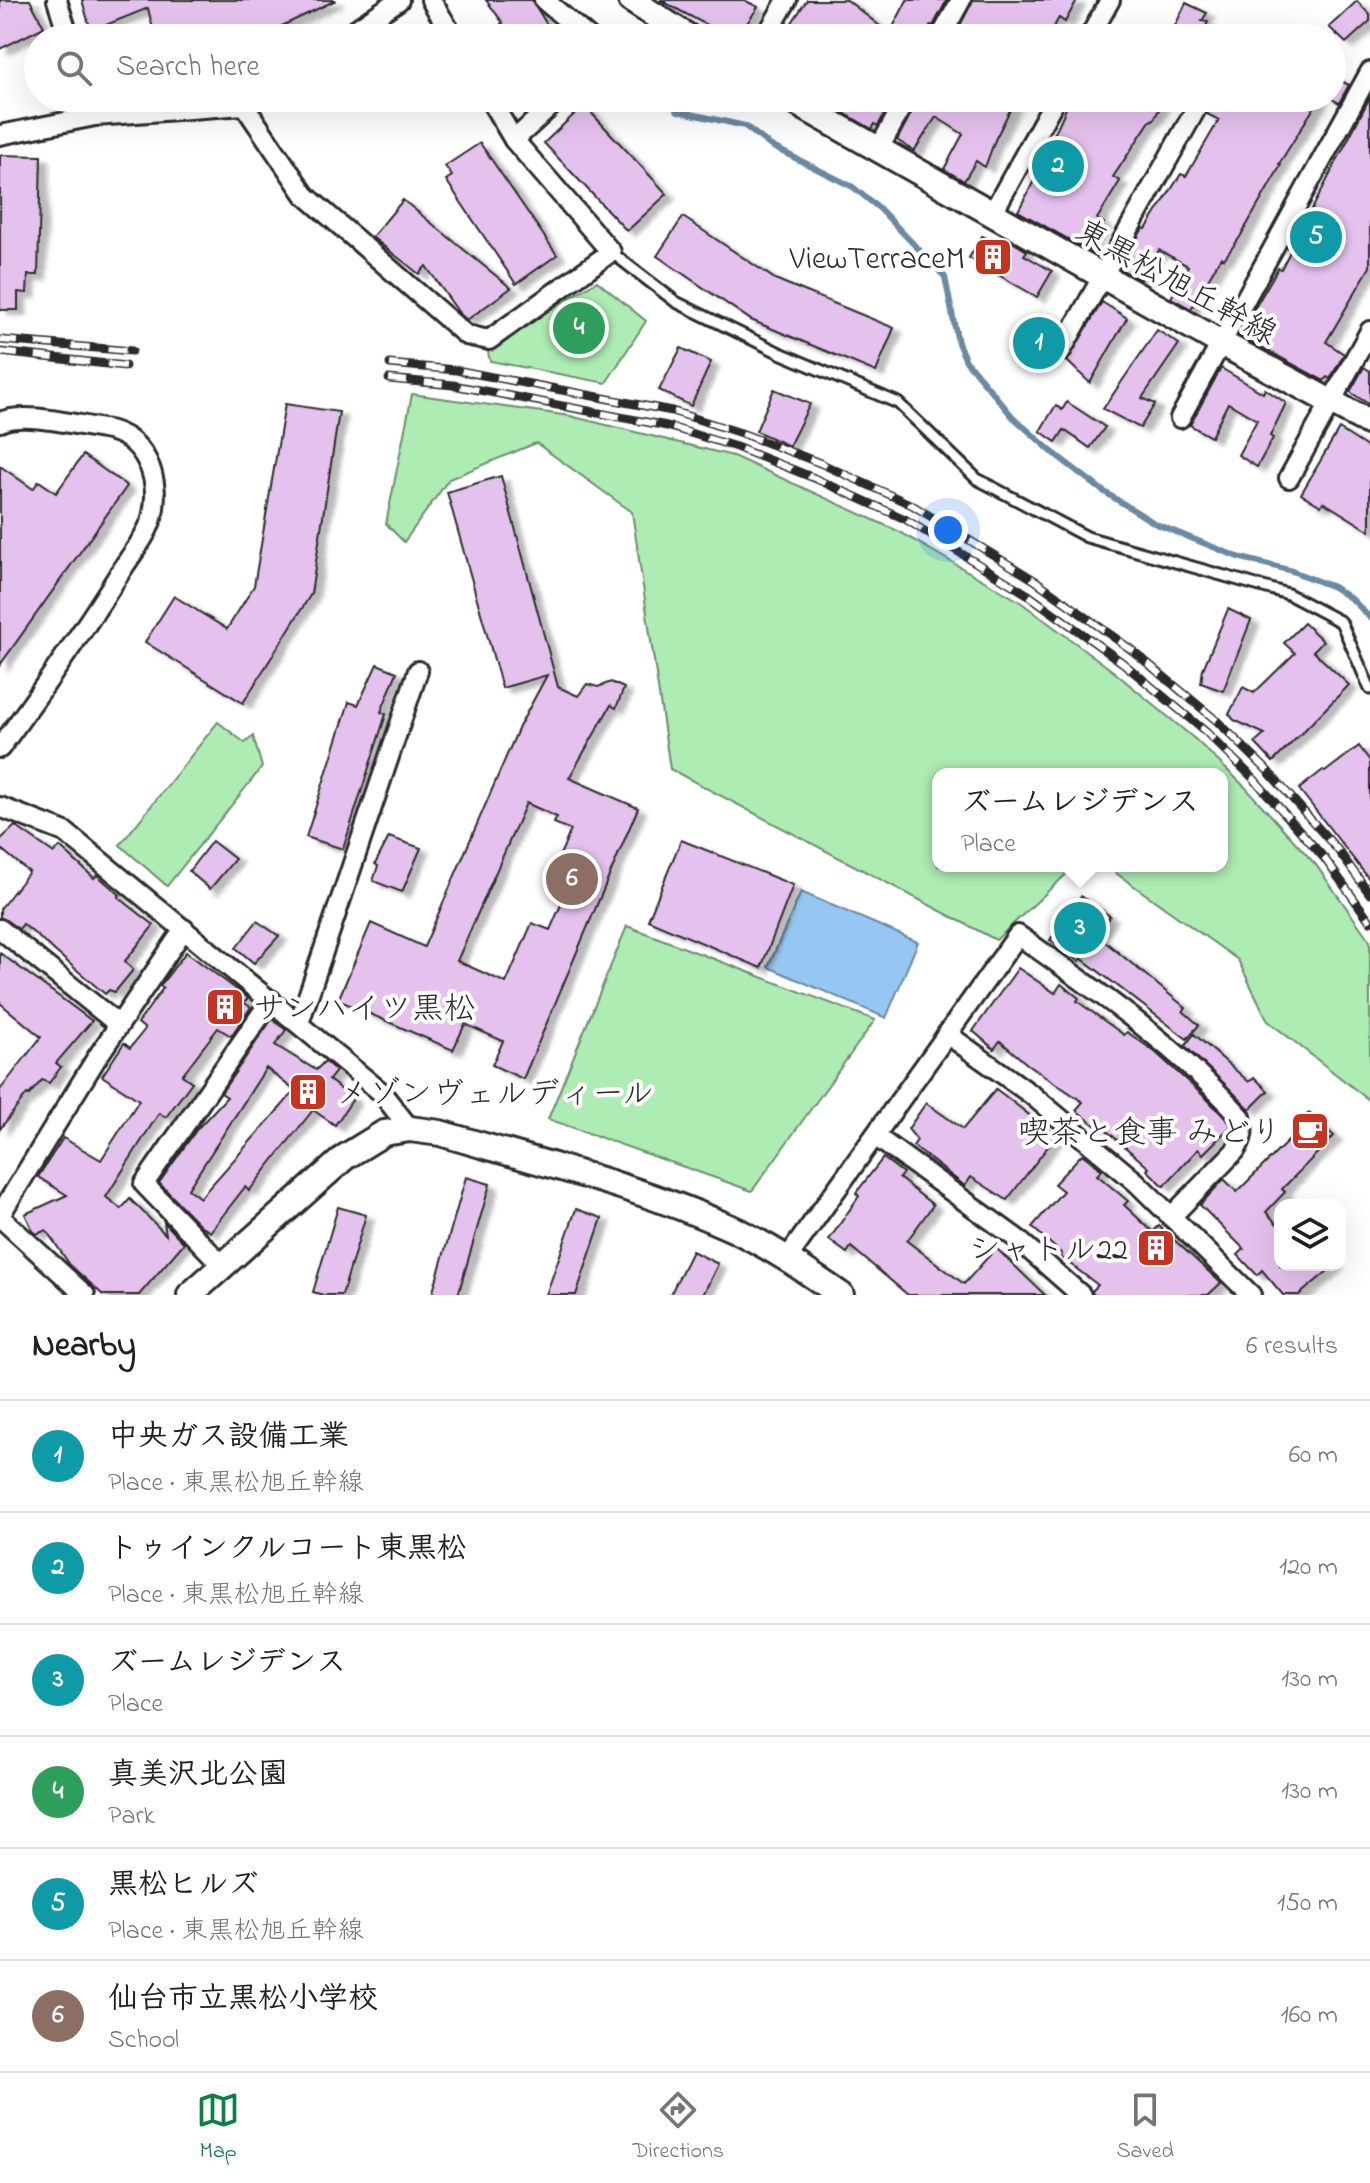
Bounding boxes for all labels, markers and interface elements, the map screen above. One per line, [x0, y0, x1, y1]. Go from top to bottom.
search box [24, 24, 1346, 112]
icon: search [52, 46, 96, 90]
text: Search here [116, 46, 260, 90]
pin: 2 [1032, 136, 1084, 196]
pin: 5 [1290, 207, 1342, 267]
street label: 東黒松旭丘幹線 [1066, 209, 1285, 359]
building icon: ViewTerraceM [972, 236, 1014, 278]
place label: ViewTerraceM [789, 237, 965, 284]
pin: 4 [553, 298, 605, 358]
pin: 1 [1013, 313, 1065, 373]
your location [928, 510, 968, 550]
popup [932, 768, 1228, 872]
text: ズームレジデンス [961, 782, 1199, 826]
text: Place [961, 826, 1016, 864]
pin: 6 [546, 849, 598, 909]
pin: 3 [1054, 898, 1106, 958]
building icon: サンハイツ黒松 [204, 986, 246, 1028]
place label: サンハイツ黒松 [253, 987, 476, 1034]
building icon: メゾンヴェルディール [287, 1071, 329, 1113]
place label: メゾンヴェルディール [336, 1072, 654, 1119]
cafe icon: 喫茶と食事 みどり [1289, 1110, 1331, 1152]
place label: 喫茶と食事 みどり [1018, 1111, 1282, 1158]
map controls [1274, 1199, 1346, 1271]
button: layers [1274, 1199, 1346, 1271]
building icon: シャトル22 [1135, 1227, 1177, 1269]
place label: シャトル22 [968, 1228, 1128, 1275]
text: Nearby [32, 1322, 136, 1372]
text: 6 results [1246, 1328, 1338, 1366]
text: 中央ガス設備工業 [108, 1416, 349, 1460]
text: 1 [54, 1437, 62, 1475]
text: 60 m [1289, 1437, 1338, 1475]
text: Place · 東黒松旭丘幹線 [108, 1465, 364, 1503]
text: トゥインクルコート東黒松 [108, 1528, 467, 1572]
text: 2 [52, 1549, 64, 1587]
text: 120 m [1279, 1549, 1338, 1587]
text: Place · 東黒松旭丘幹線 [108, 1577, 364, 1615]
text: ズームレジデンス [108, 1642, 346, 1686]
text: 3 [53, 1661, 63, 1699]
text: 130 m [1281, 1661, 1338, 1699]
text: Place [108, 1686, 163, 1724]
text: 真美沢北公園 [108, 1754, 288, 1798]
text: 4 [53, 1773, 63, 1811]
text: 130 m [1281, 1773, 1338, 1811]
text: Park [108, 1798, 155, 1836]
text: 黒松ヒルズ [108, 1864, 259, 1908]
text: 5 [51, 1885, 65, 1923]
text: 150 m [1277, 1885, 1338, 1923]
text: Place · 東黒松旭丘幹線 [108, 1913, 364, 1951]
text: 仙台市立黒松小学校 [108, 1978, 378, 2022]
text: 6 [52, 1997, 64, 2035]
text: 160 m [1280, 1997, 1338, 2035]
text: School [108, 2022, 179, 2060]
tab: Map [196, 2088, 240, 2168]
tab: Directions [633, 2088, 724, 2168]
tab: Saved [1116, 2088, 1174, 2168]

